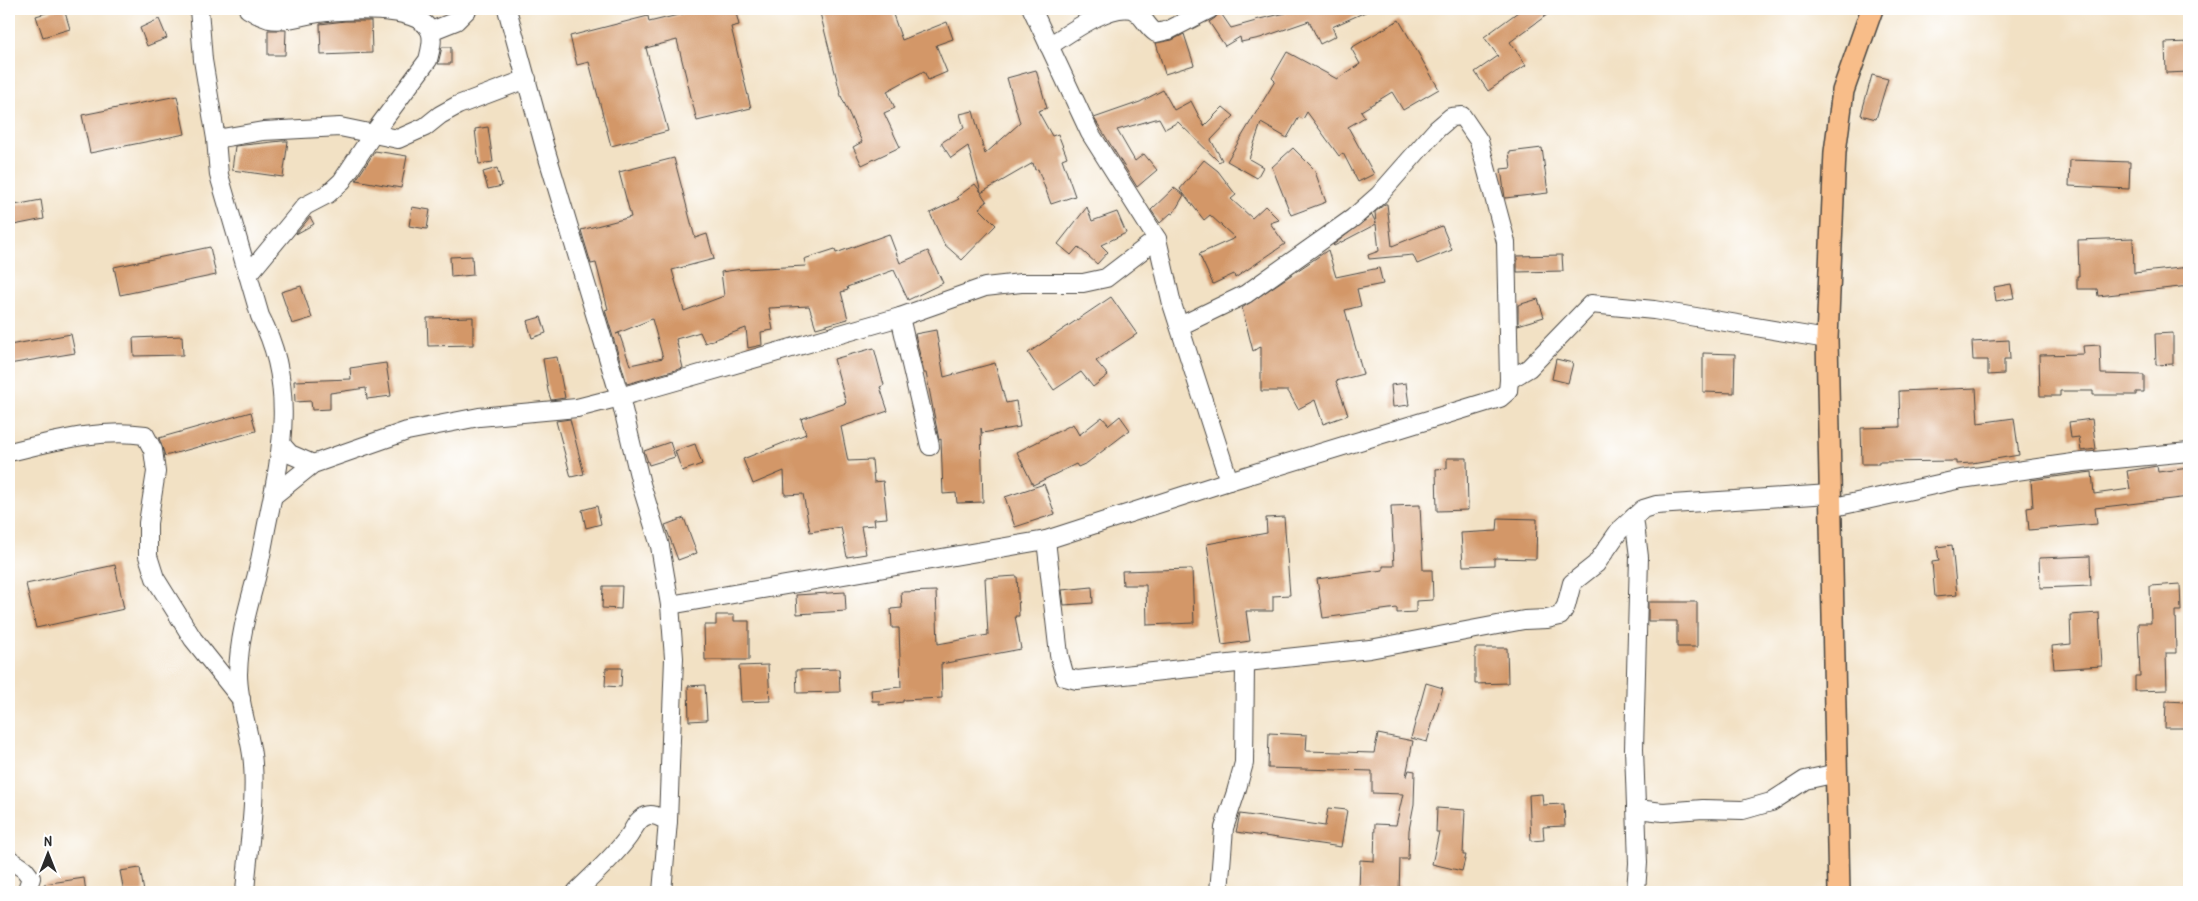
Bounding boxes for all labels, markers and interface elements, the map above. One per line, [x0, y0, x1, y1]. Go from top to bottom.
north arrow [22, 828, 72, 878]
text: N [44, 831, 52, 850]

